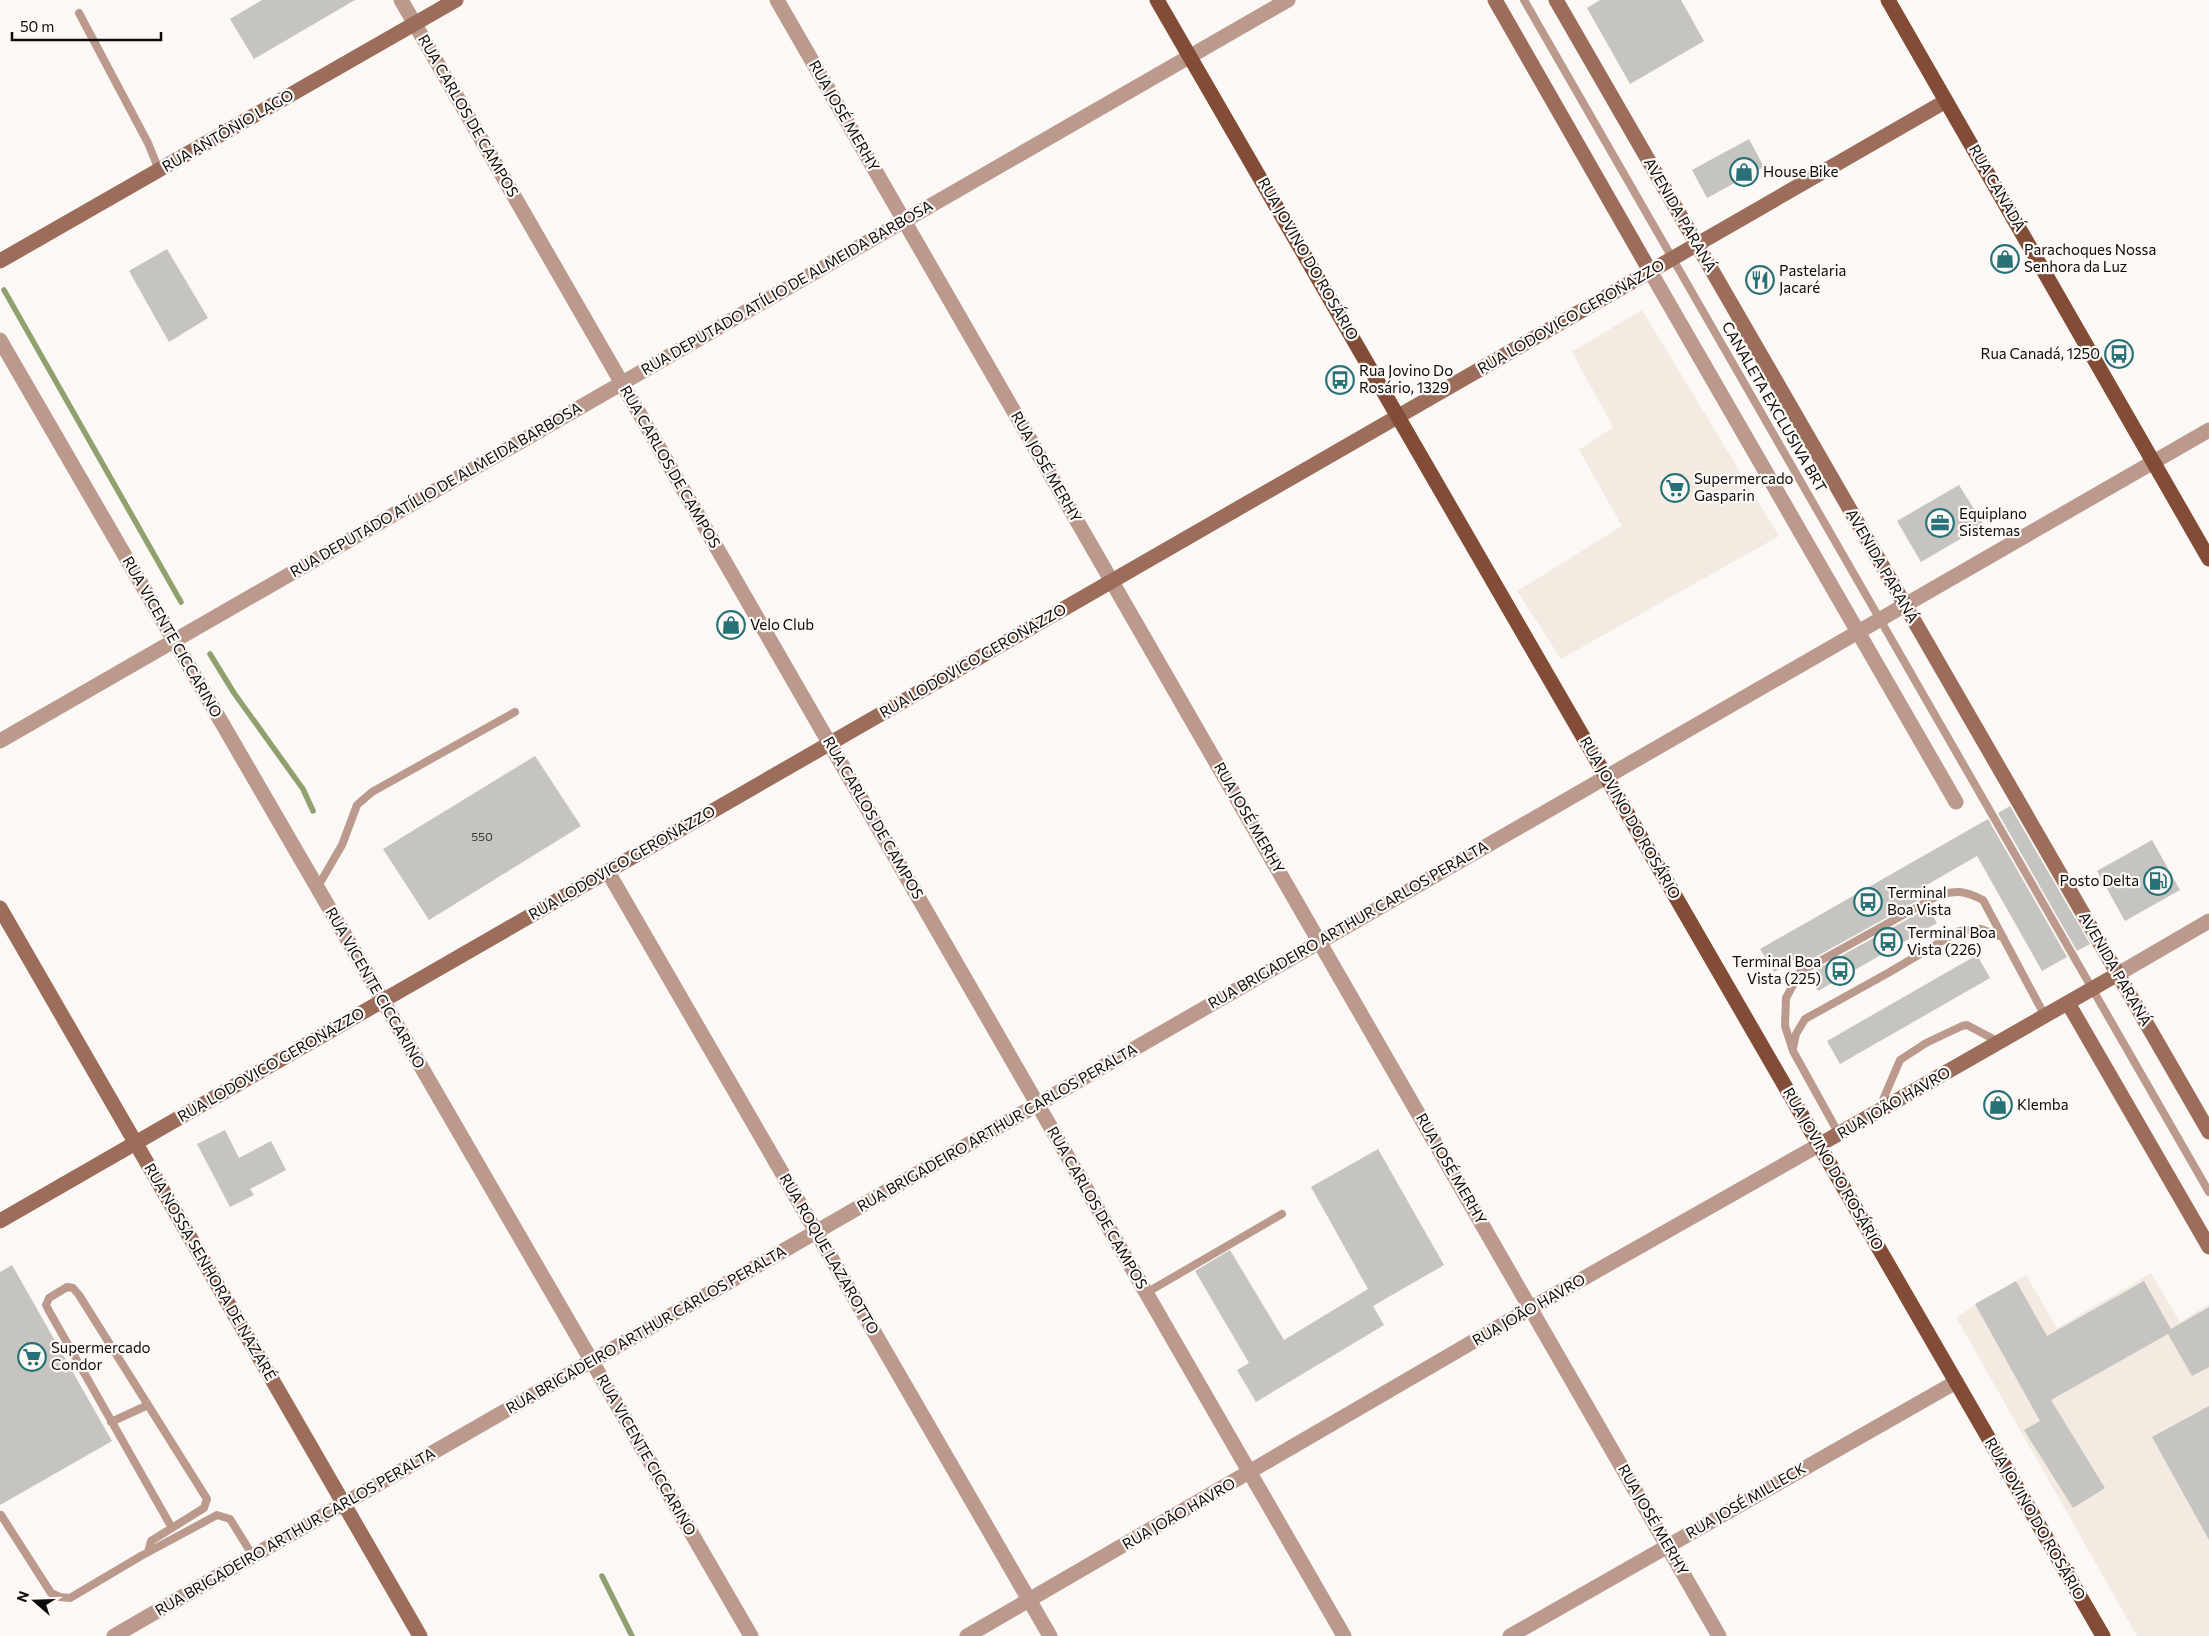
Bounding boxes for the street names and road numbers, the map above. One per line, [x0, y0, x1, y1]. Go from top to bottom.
street label: RUA CARLOS DE CAMPOS [415, 31, 523, 200]
street label: RUA JOSÉ MERHY [806, 56, 885, 174]
street label: RUA ANTÔNIO LAGO [158, 84, 296, 175]
street label: RUA CANADÁ [1966, 141, 2031, 234]
street label: AVENIDA PARANÁ [1641, 154, 1722, 275]
street label: RUA JOVINO DO ROSÁRIO [1255, 174, 1364, 343]
street label: RUA DEPUTADO ATÍLIO DE ALMEIDA BARBOSA [637, 195, 935, 378]
street label: RUA LODOVICO GERONAZZO [1474, 255, 1667, 377]
street label: CANALETA EXCLUSIVA BRT [1719, 318, 1831, 495]
street label: RUA CARLOS DE CAMPOS [617, 382, 725, 551]
street label: RUA DEPUTADO ATÍLIO DE ALMEIDA BARBOSA [286, 397, 584, 580]
street label: RUA JOSÉ MERHY [1008, 407, 1087, 525]
street label: AVENIDA PARANÁ [1843, 505, 1924, 626]
street label: RUA VICENTE CICCARINO [119, 553, 226, 720]
street label: RUA LODOVICO GERONAZZO [876, 599, 1069, 721]
street label: RUA CARLOS DE CAMPOS [820, 733, 928, 902]
street label: RUA JOVINO DO ROSÁRIO [1577, 733, 1686, 902]
street label: RUA JOSÉ MERHY [1211, 758, 1290, 876]
street label: RUA LODOVICO GERONAZZO [525, 801, 718, 923]
street label: RUA BRIGADEIRO ARTHUR CARLOS PERALTA [1204, 836, 1491, 1012]
street label: RUA VICENTE CICCARINO [322, 904, 429, 1071]
street label: AVENIDA PARANÁ [2076, 908, 2157, 1029]
street label: RUA LODOVICO GERONAZZO [174, 1003, 367, 1125]
street label: RUA BRIGADEIRO ARTHUR CARLOS PERALTA [853, 1039, 1140, 1215]
street label: RUA JOÃO HAVRO [1834, 1062, 1953, 1142]
street label: RUA JOVINO DO ROSÁRIO [1780, 1084, 1889, 1253]
street label: RUA JOSÉ MERHY [1413, 1109, 1492, 1227]
street label: RUA CARLOS DE CAMPOS [1044, 1123, 1152, 1292]
street label: RUA NOSSA SENHORA DE NAZARÉ [141, 1159, 281, 1383]
street label: RUA ROQUE LAZAROTTO [776, 1170, 883, 1337]
street label: RUA BRIGADEIRO ARTHUR CARLOS PERALTA [502, 1241, 789, 1417]
street label: RUA JOÃO HAVRO [1469, 1269, 1588, 1349]
street label: RUA VICENTE CICCARINO [593, 1371, 700, 1538]
street label: RUA JOVINO DO ROSÁRIO [1982, 1434, 2091, 1603]
street label: RUA BRIGADEIRO ARTHUR CARLOS PERALTA [151, 1443, 438, 1619]
street label: RUA JOSÉ MILLECK [1682, 1458, 1809, 1542]
street label: RUA JOSÉ MERHY [1615, 1460, 1694, 1578]
street label: RUA JOÃO HAVRO [1119, 1473, 1238, 1553]

